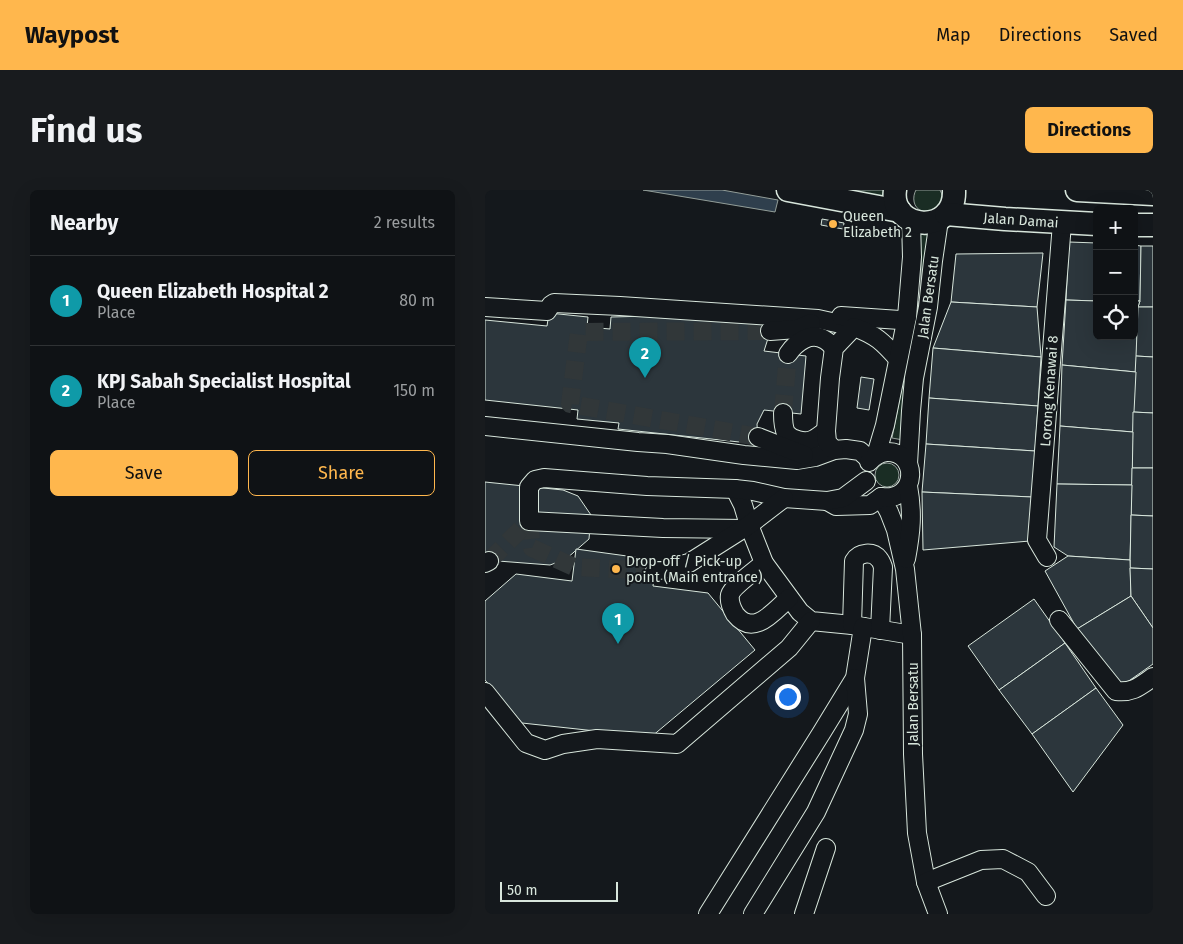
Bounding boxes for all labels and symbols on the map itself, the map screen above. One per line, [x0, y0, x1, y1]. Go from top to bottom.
place label: Queen Elizabeth 2 [843, 208, 912, 241]
street label: Jalan Damai [983, 209, 1059, 232]
marker: Queen Elizabeth 2 [827, 218, 839, 230]
street label: Jalan Bersatu [914, 254, 943, 340]
street label: Lorong Kenawai 8 [1037, 335, 1062, 447]
pin: 2 [629, 337, 661, 378]
place label: Drop-off / Pick-up point (Main entrance) [626, 553, 763, 586]
marker: Drop-off / Pick-up point (Main entrance) [610, 563, 622, 575]
pin: 1 [602, 603, 634, 644]
street label: Jalan Bersatu [905, 662, 922, 746]
your location [775, 684, 801, 710]
scale bar [500, 879, 617, 902]

